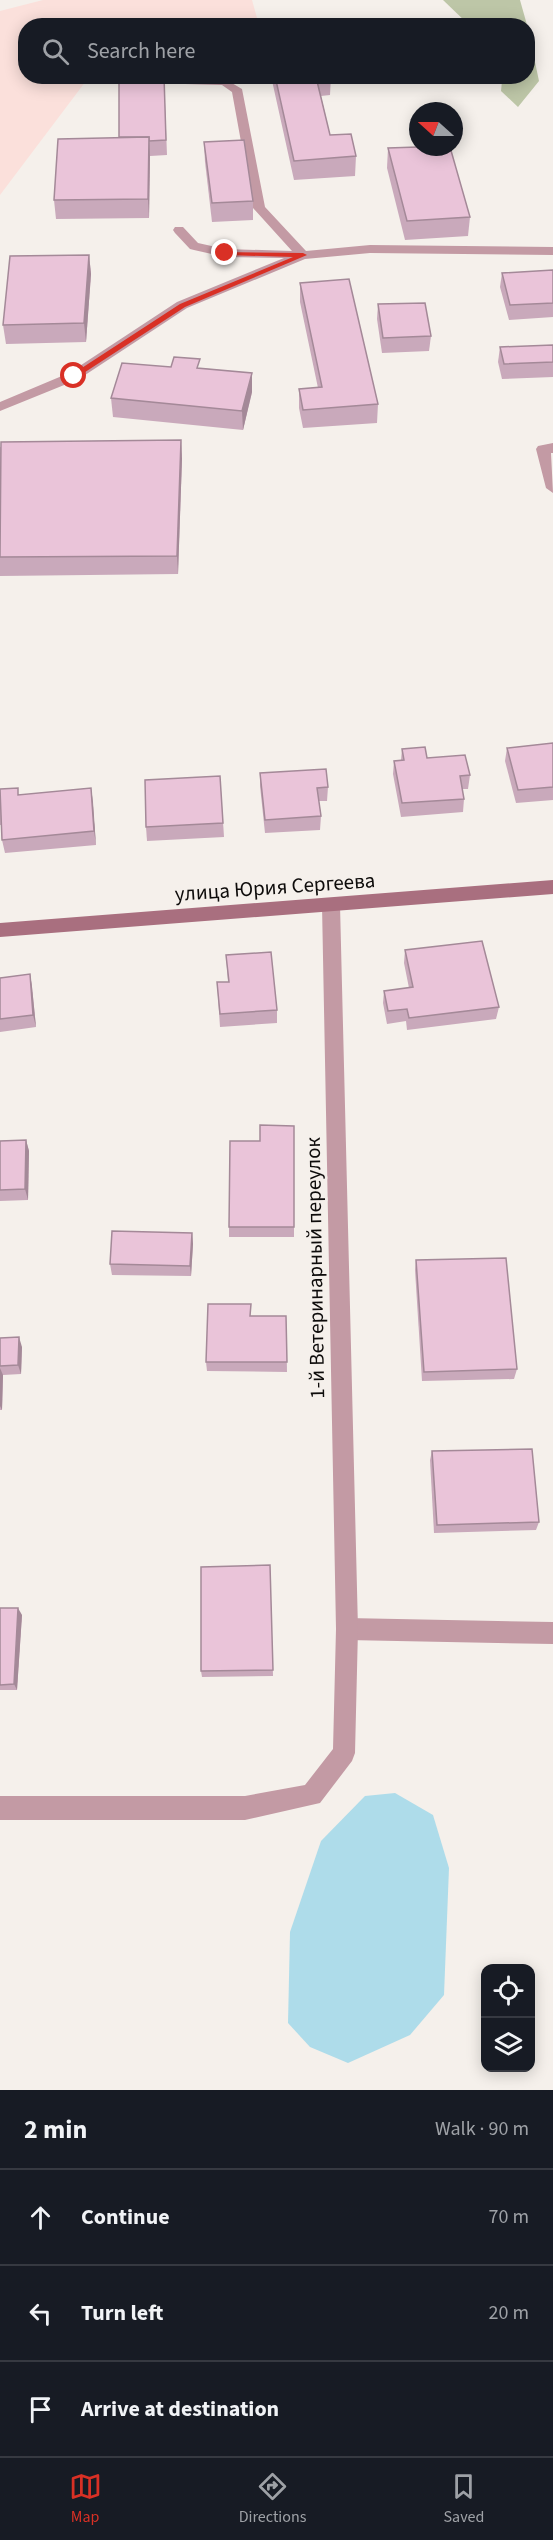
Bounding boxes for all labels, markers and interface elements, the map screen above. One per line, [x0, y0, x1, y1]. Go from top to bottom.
search box [18, 18, 535, 84]
icon: search [39, 35, 72, 68]
text: Search here [87, 35, 195, 67]
north arrow [409, 102, 463, 156]
route end [211, 239, 237, 265]
route start [60, 362, 86, 388]
street label: улица Юрия Сергеева [174, 865, 376, 909]
street label: 1-й Ветеринарный переулок [298, 1136, 332, 1399]
map controls [481, 1964, 535, 2072]
button: locate [481, 1964, 535, 2018]
button: layers [481, 2018, 535, 2072]
text: 2 min [24, 2111, 87, 2148]
text: Walk · 90 m [435, 2115, 529, 2143]
icon: ahead [24, 2201, 57, 2234]
text: Continue [81, 2201, 170, 2233]
text: 70 m [489, 2203, 529, 2231]
icon: left [24, 2297, 57, 2330]
text: Turn left [81, 2297, 163, 2329]
text: 20 m [489, 2299, 529, 2327]
icon: arrive [24, 2393, 57, 2426]
text: Arrive at destination [81, 2393, 279, 2425]
tab: Map [69, 2470, 102, 2528]
tab: Directions [239, 2470, 306, 2528]
tab: Saved [444, 2470, 484, 2528]

